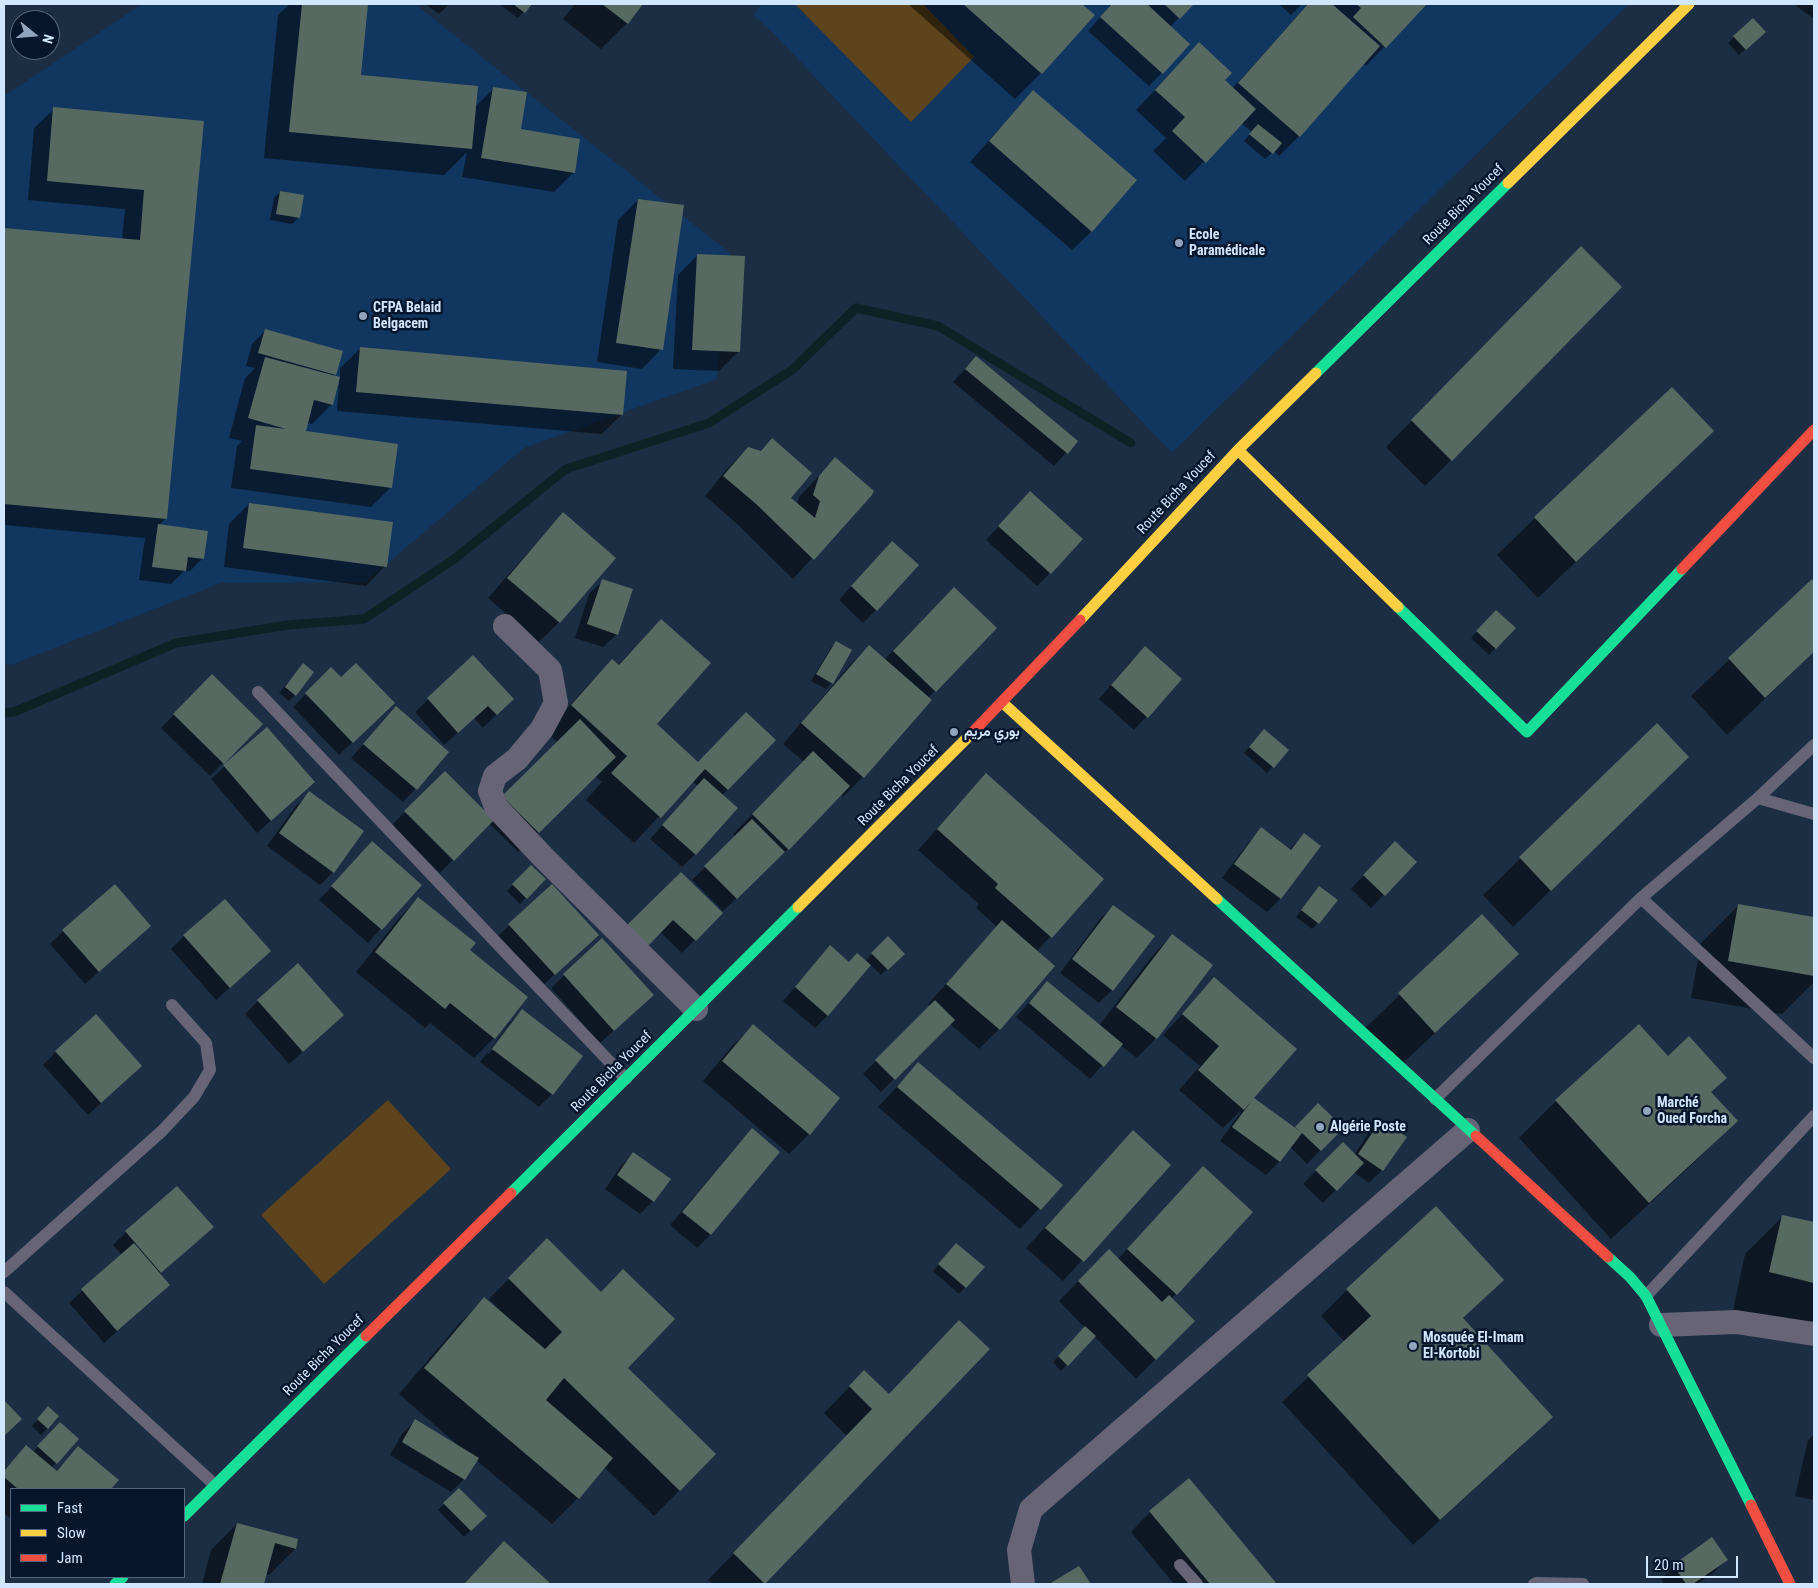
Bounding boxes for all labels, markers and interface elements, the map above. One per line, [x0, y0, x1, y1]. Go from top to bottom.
north arrow [10, 10, 60, 60]
text: N [39, 33, 57, 46]
street label: Route Bicha Youcef [1420, 161, 1508, 249]
place label: Ecole Paramédicale [1189, 227, 1265, 260]
marker: Ecole Paramédicale [1173, 237, 1185, 249]
place label: CFPA Belaid Belgacem [373, 300, 441, 332]
marker: CFPA Belaid Belgacem [357, 310, 369, 322]
street label: Route Bicha Youcef [1134, 448, 1220, 538]
place label: بوري مريم [964, 724, 1020, 740]
marker: بوري مريم [948, 726, 960, 738]
street label: Route Bicha Youcef [855, 742, 943, 830]
street label: Route Bicha Youcef [568, 1028, 656, 1116]
place label: Marché Oued Forcha [1657, 1095, 1727, 1128]
marker: Marché Oued Forcha [1641, 1105, 1653, 1117]
place label: Algérie Poste [1330, 1119, 1406, 1135]
marker: Algérie Poste [1314, 1121, 1326, 1133]
street label: Route Bicha Youcef [280, 1312, 368, 1400]
place label: Mosquée El-Imam El-Kortobi [1423, 1330, 1524, 1362]
marker: Mosquée El-Imam El-Kortobi [1407, 1340, 1419, 1352]
legend [10, 1488, 185, 1578]
text: Fast [57, 1499, 82, 1517]
text: Slow [57, 1524, 86, 1542]
scale bar [1648, 1546, 1740, 1578]
text: Jam [57, 1549, 83, 1567]
text: 20 m [1654, 1556, 1684, 1574]

